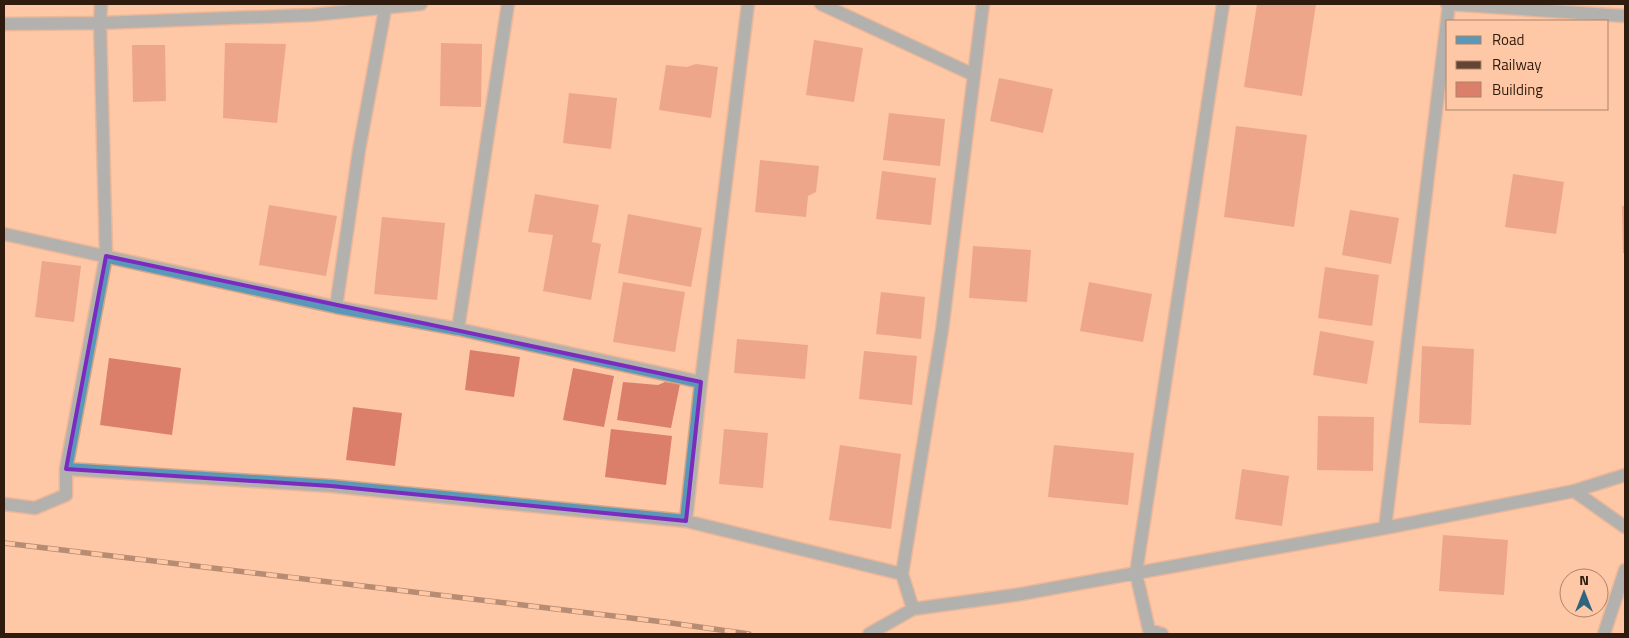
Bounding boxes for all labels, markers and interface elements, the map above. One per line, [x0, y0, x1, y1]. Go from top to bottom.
legend [1446, 20, 1609, 110]
text: Road [1492, 28, 1524, 51]
text: Railway [1492, 53, 1542, 76]
text: Building [1492, 78, 1543, 101]
north arrow [1559, 568, 1609, 618]
text: N [1579, 569, 1589, 590]

